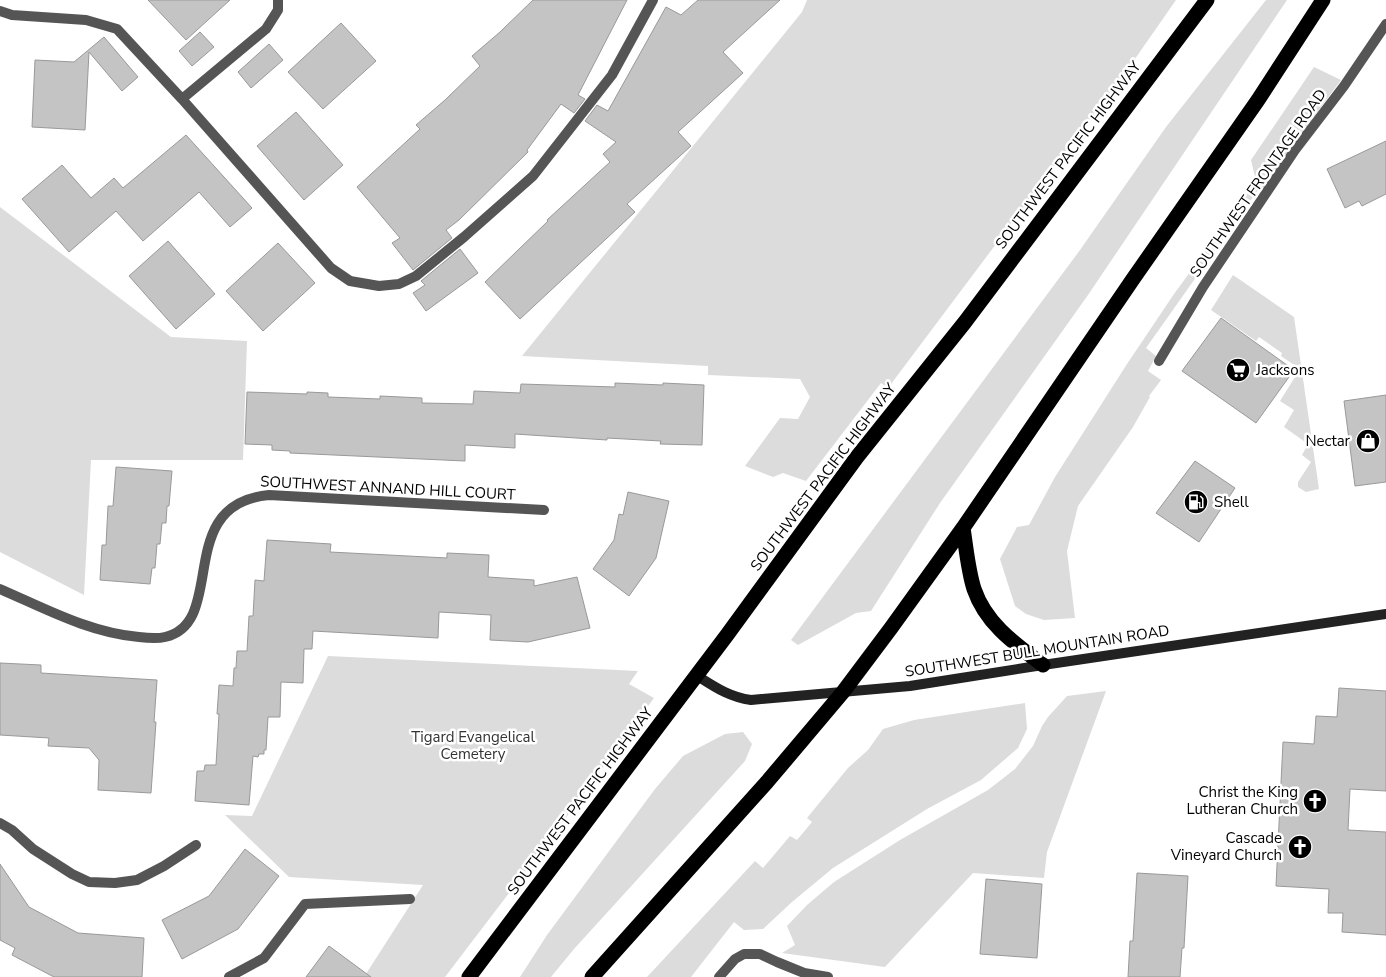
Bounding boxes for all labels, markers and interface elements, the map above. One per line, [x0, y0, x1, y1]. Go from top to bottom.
street label: SOUTHWEST PACIFIC HIGHWAY [991, 56, 1146, 253]
street label: SOUTHWEST FRONTAGE ROAD [1185, 85, 1331, 281]
supermarket icon: Jacksons [1225, 357, 1251, 383]
place label: Jacksons [1255, 360, 1314, 380]
street label: SOUTHWEST PACIFIC HIGHWAY [746, 378, 901, 575]
shop icon: Nectar [1355, 428, 1381, 454]
place label: Nectar [1305, 431, 1351, 451]
street label: SOUTHWEST ANNAND HILL COURT [260, 471, 516, 505]
fuel station icon: Shell [1183, 489, 1209, 515]
place label: Shell [1214, 492, 1249, 512]
street label: SOUTHWEST BULL MOUNTAIN ROAD [903, 620, 1171, 682]
street label: SOUTHWEST PACIFIC HIGHWAY [503, 702, 658, 899]
park label: Tigard Evangelical Cemetery [411, 727, 535, 764]
place label: Christ the King Lutheran Church [1186, 782, 1298, 819]
church icon: Christ the King Lutheran Church [1302, 788, 1328, 814]
place label: Cascade Vineyard Church [1170, 828, 1282, 865]
church icon: Cascade Vineyard Church [1287, 834, 1313, 860]

